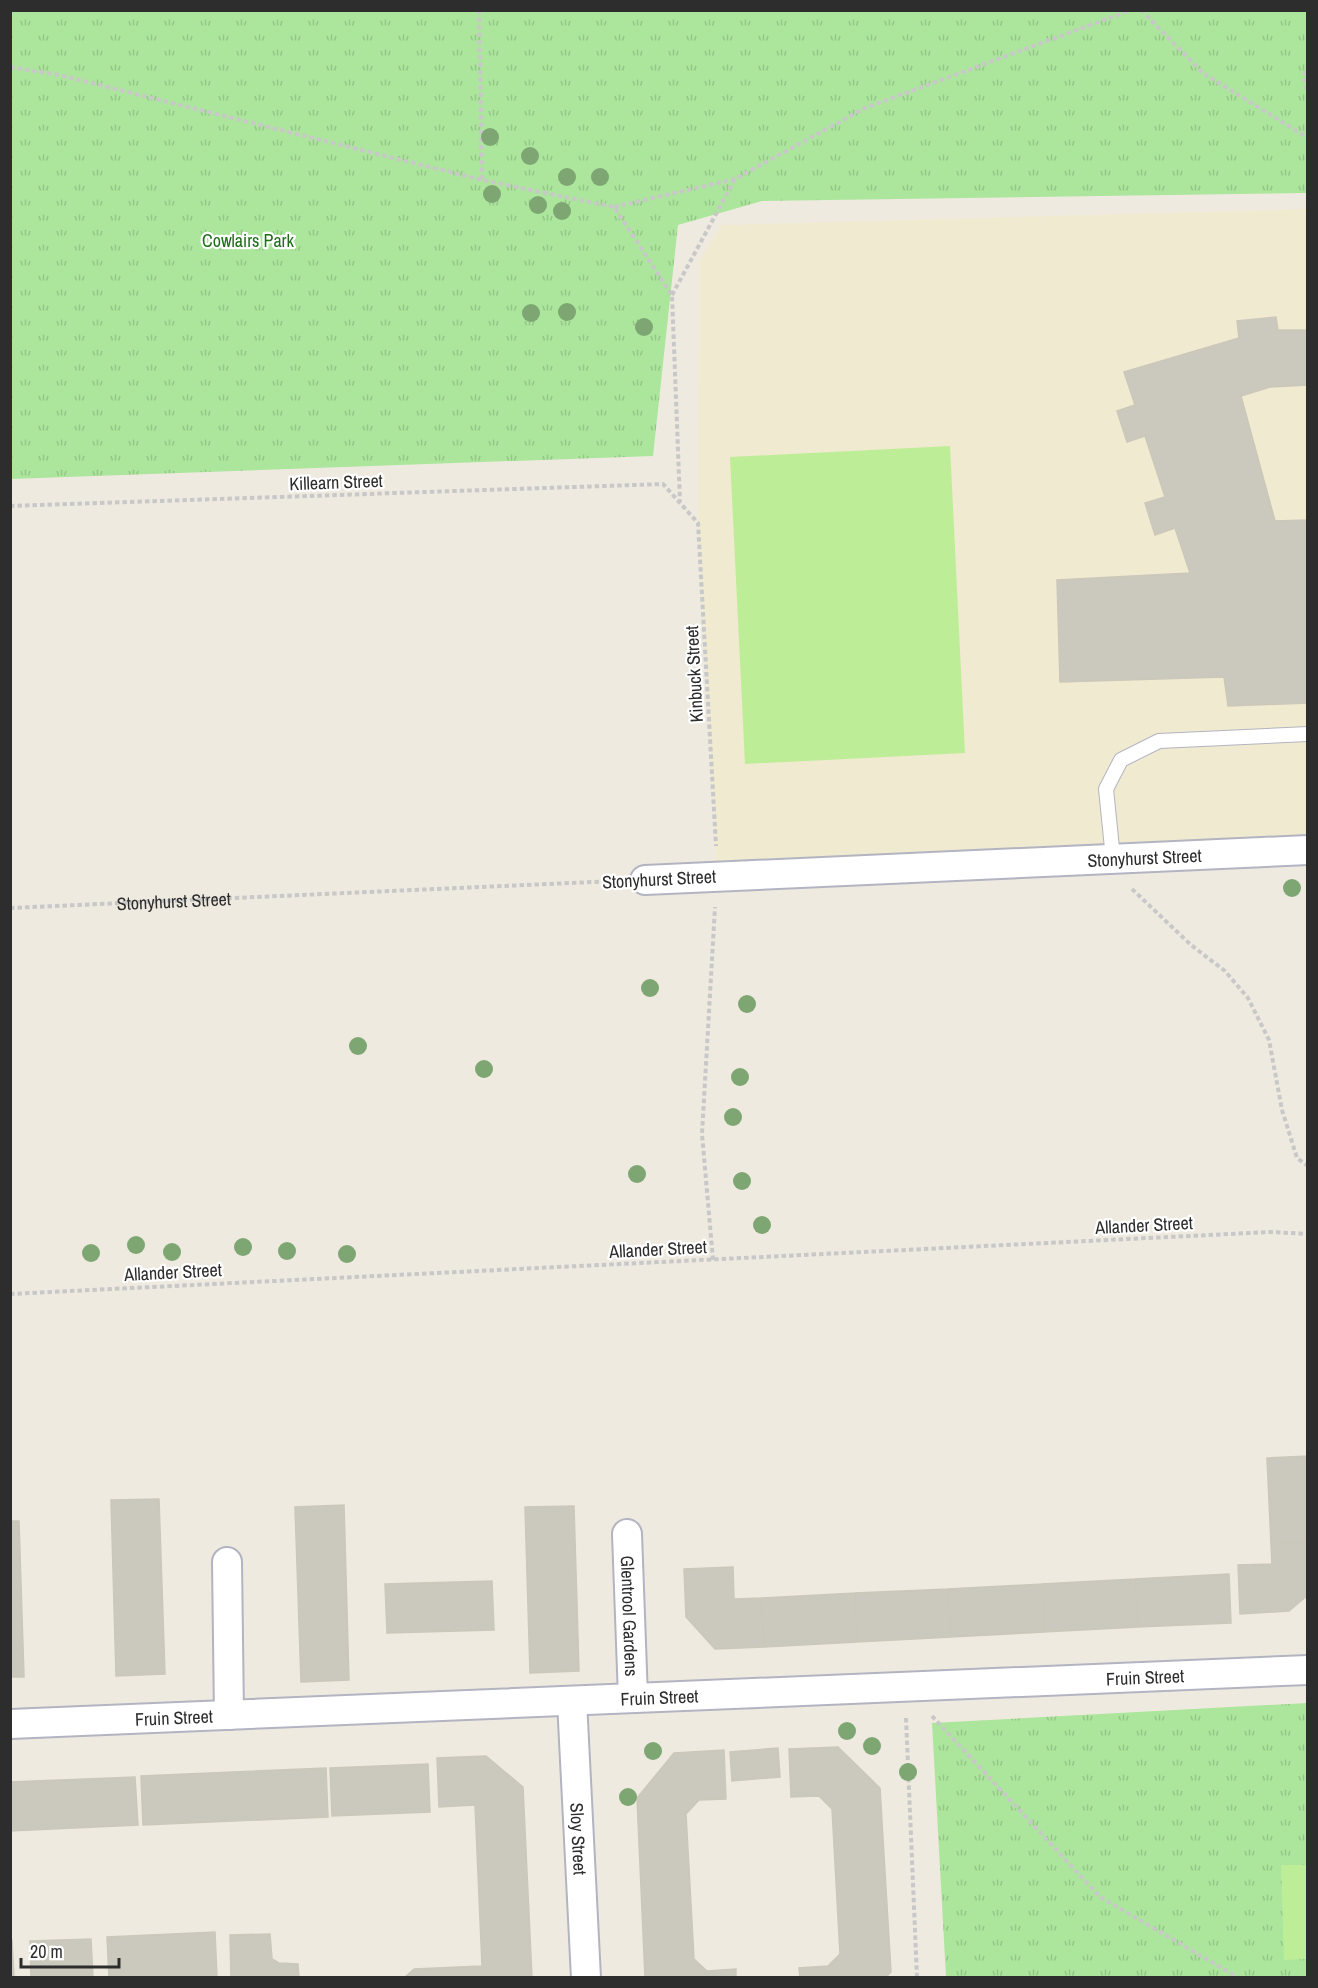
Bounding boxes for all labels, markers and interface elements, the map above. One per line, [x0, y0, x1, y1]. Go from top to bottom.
park label: Cowlairs Park [202, 228, 295, 253]
street label: Killearn Street [289, 468, 383, 496]
street label: Kinbuck Street [679, 625, 709, 723]
street label: Stonyhurst Street [1087, 842, 1202, 872]
street label: Stonyhurst Street [601, 864, 717, 894]
street label: Stonyhurst Street [116, 886, 231, 916]
street label: Allander Street [1094, 1210, 1193, 1240]
street label: Allander Street [608, 1234, 707, 1264]
street label: Allander Street [123, 1257, 222, 1287]
street label: Glentrool Gardens [615, 1555, 645, 1677]
street label: Fruin Street [1106, 1663, 1185, 1691]
street label: Fruin Street [620, 1683, 699, 1711]
street label: Fruin Street [134, 1703, 213, 1731]
street label: Sloy Street [565, 1802, 593, 1876]
scale bar [21, 1931, 118, 1969]
text: 20 m [30, 1939, 63, 1964]

